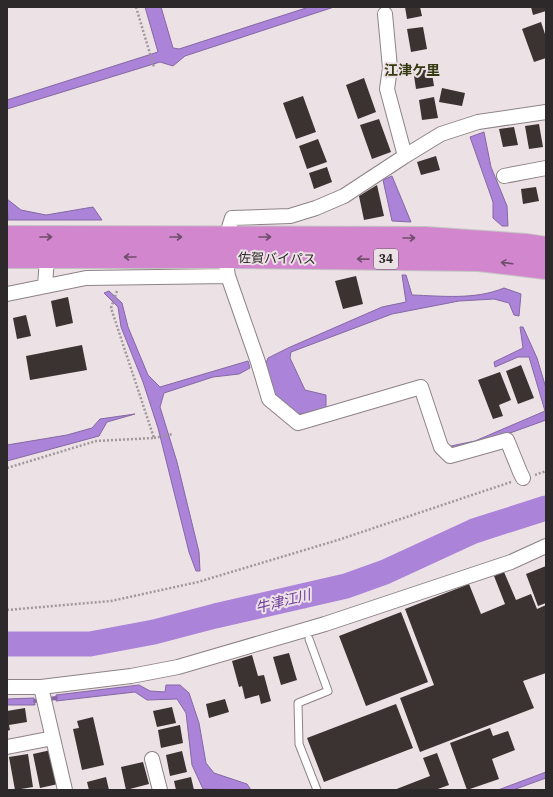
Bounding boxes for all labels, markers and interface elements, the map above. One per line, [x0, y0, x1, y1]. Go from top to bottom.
district label: 江津ケ里 [384, 61, 440, 79]
one-way arrow [39, 233, 52, 241]
one-way arrow [169, 233, 182, 241]
one-way arrow [258, 233, 271, 241]
one-way arrow [402, 234, 415, 242]
street label: 佐賀バイパス [238, 249, 316, 268]
road number: 34 [374, 249, 398, 269]
one-way arrow [124, 254, 137, 261]
one-way arrow [357, 255, 370, 263]
one-way arrow [501, 260, 514, 267]
water label: 牛津江川 [254, 585, 314, 617]

